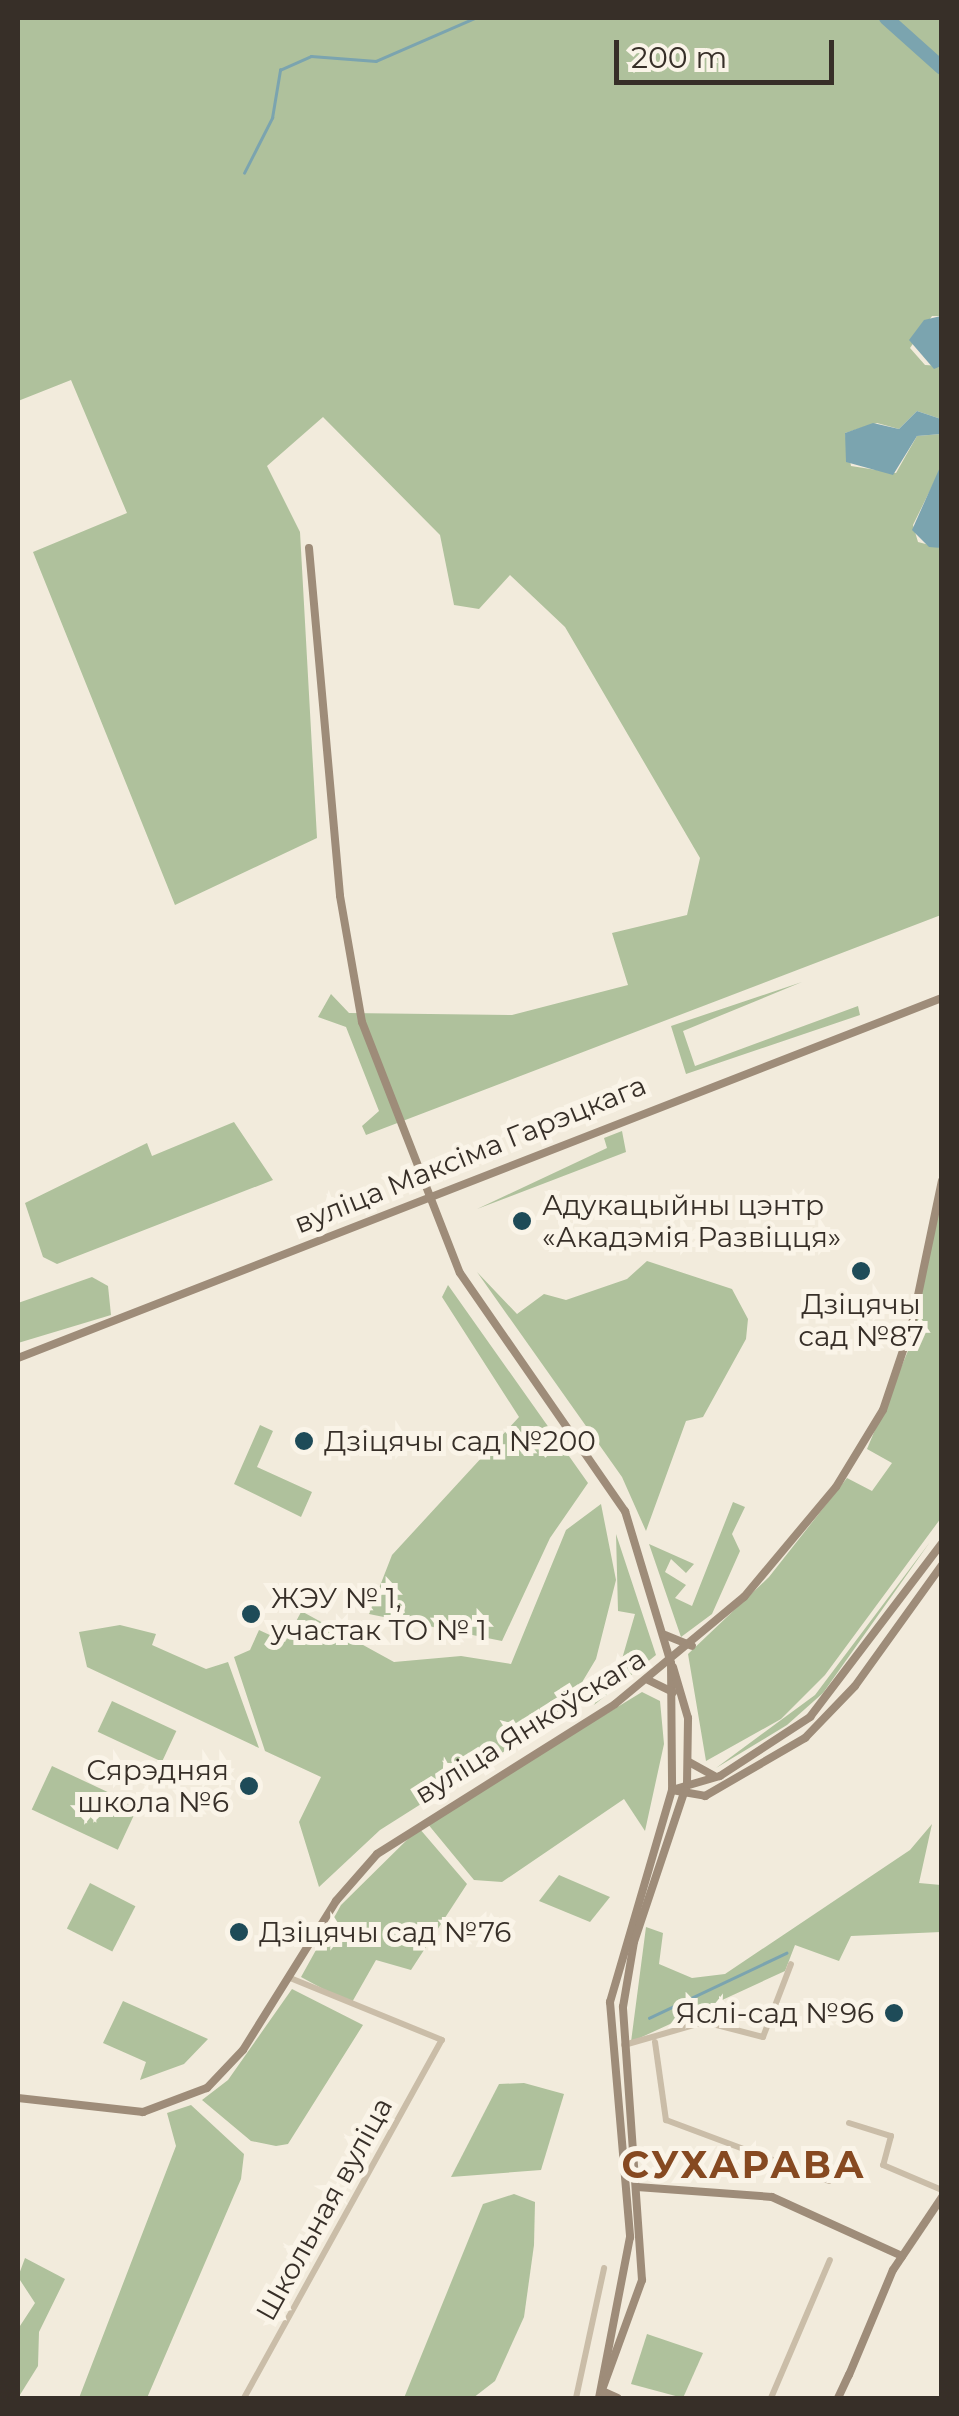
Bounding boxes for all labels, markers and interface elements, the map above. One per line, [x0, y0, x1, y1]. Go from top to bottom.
scale bar [619, 20, 839, 82]
text: 200 m [631, 39, 727, 76]
street label: вуліца Максіма Гарэцкага [289, 1068, 651, 1240]
place label: Адукацыйны цэнтр «Акадэмія Развіцця» [542, 1188, 841, 1254]
marker: Адукацыйны цэнтр «Акадэмія Развіцця» [511, 1210, 533, 1232]
marker: Дзіцячы сад №87 [850, 1260, 872, 1282]
place label: Дзіцячы сад №87 [798, 1287, 924, 1353]
place label: Дзіцячы сад №200 [324, 1424, 596, 1458]
marker: Дзіцячы сад №200 [293, 1430, 315, 1452]
place label: ЖЭУ № 1, участак ТО № 1 [271, 1581, 487, 1647]
marker: ЖЭУ № 1, участак ТО № 1 [240, 1603, 262, 1625]
street label: вуліца Янкоўскага [408, 1641, 652, 1811]
place label: Сярэдняя школа №6 [77, 1753, 229, 1819]
marker: Сярэдняя школа №6 [238, 1775, 260, 1797]
place label: Дзіцячы сад №76 [259, 1915, 511, 1949]
marker: Дзіцячы сад №76 [228, 1921, 250, 1943]
place label: Яслі-сад №96 [676, 1996, 874, 2030]
marker: Яслі-сад №96 [883, 2002, 905, 2024]
street label: Школьная вуліца [249, 2092, 399, 2326]
district label: СУХАРАВА [622, 2142, 866, 2188]

